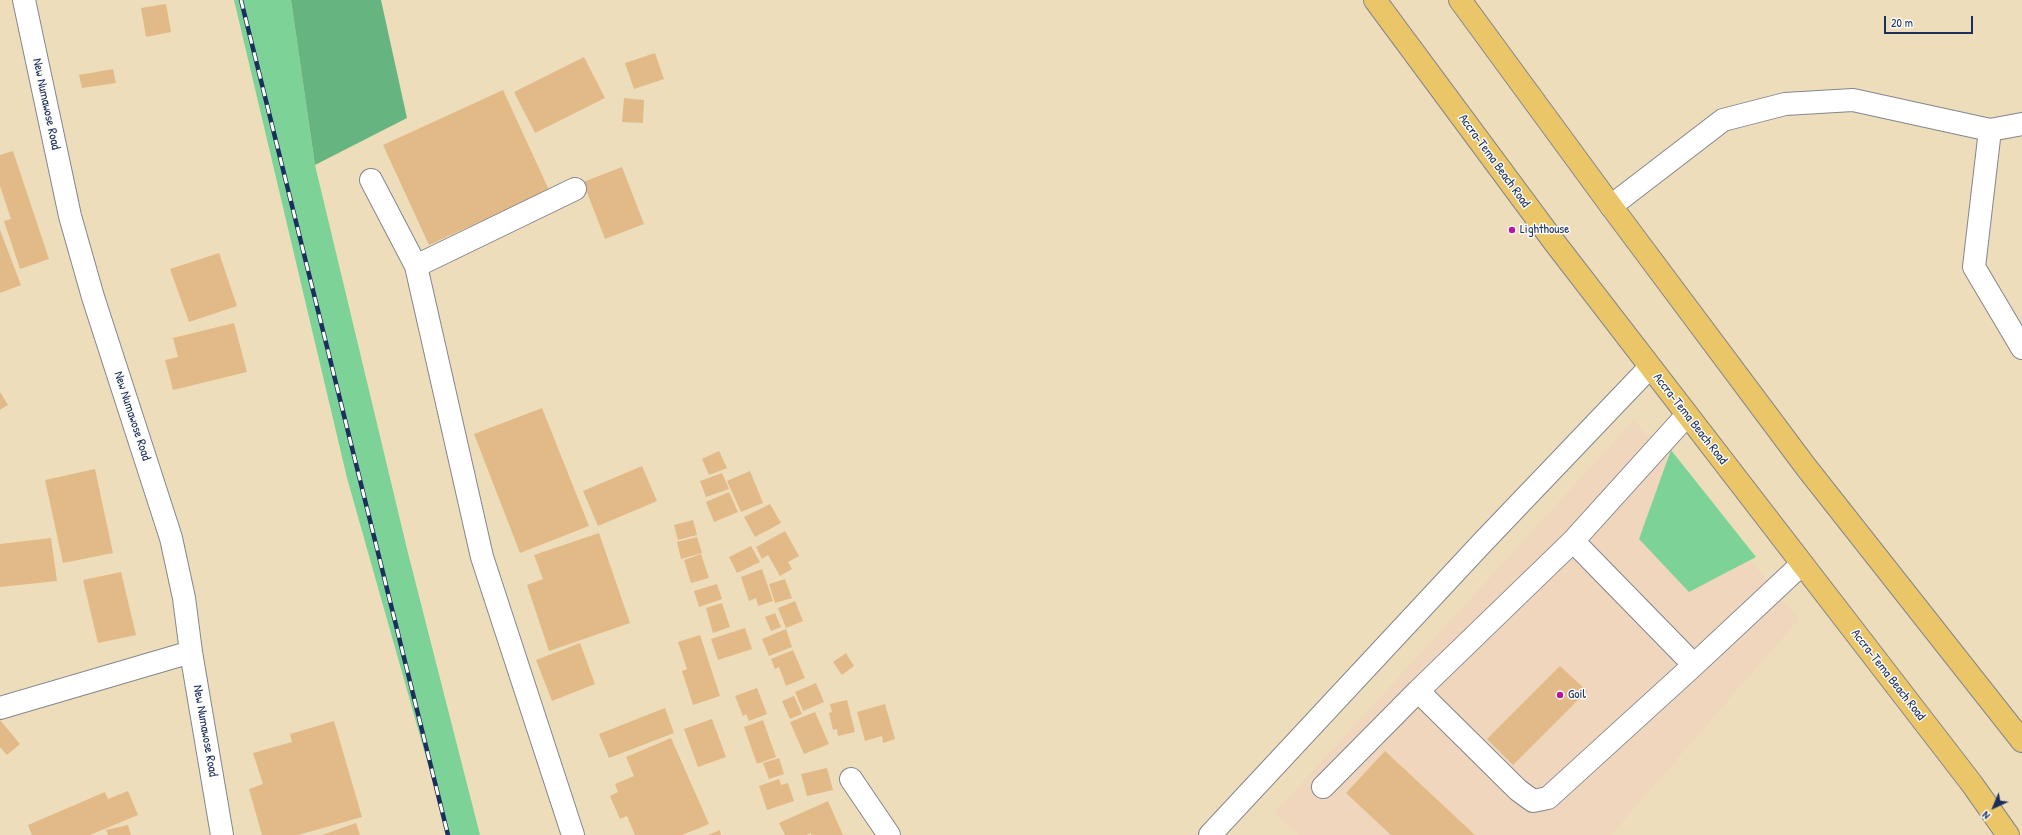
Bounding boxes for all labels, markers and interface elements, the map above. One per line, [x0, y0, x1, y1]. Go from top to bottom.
scale bar [1886, 8, 1975, 34]
text: 20 m [1891, 14, 1913, 31]
street label: New Numawose Road [29, 57, 63, 151]
street label: Accra-Tema Beach Road [1455, 111, 1533, 211]
place label: Lighthouse [1520, 222, 1570, 238]
marker: Lighthouse [1507, 225, 1517, 235]
street label: New Numawose Road [110, 369, 154, 463]
street label: Accra-Tema Beach Road [1649, 370, 1731, 468]
street label: Accra-Tema Beach Road [1847, 626, 1929, 724]
street label: New Numawose Road [189, 684, 221, 778]
place label: Goil [1568, 687, 1586, 703]
marker: Goil [1555, 690, 1565, 700]
north arrow [1974, 787, 2014, 827]
text: N [1979, 809, 1993, 823]

